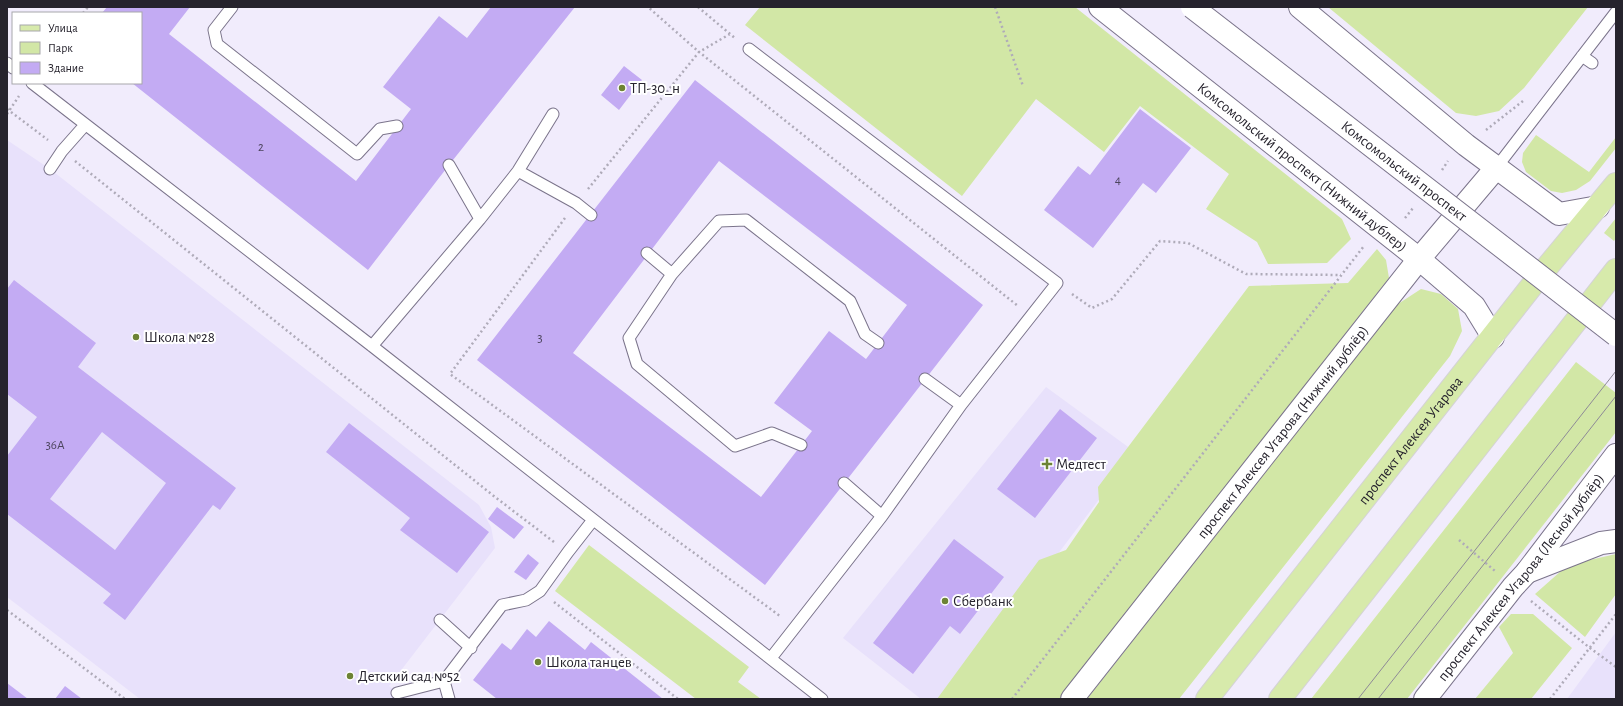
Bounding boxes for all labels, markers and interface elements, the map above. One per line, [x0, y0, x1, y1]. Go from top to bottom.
legend [12, 12, 142, 84]
text: Улица [48, 22, 78, 34]
text: Парк [48, 42, 73, 54]
text: Здание [48, 62, 84, 74]
street label: Комсомольский проспект (Нижний дублер) [1193, 79, 1411, 255]
place label: ТП-30_н [630, 81, 680, 96]
marker: ТП-30_н [617, 83, 627, 93]
street label: Комсомольский проспект [1338, 116, 1470, 226]
house number: 2 [258, 141, 264, 154]
house number: 4 [1115, 174, 1121, 187]
street label: проспект Алексея Угарова (Нижний дублёр) [1194, 323, 1371, 542]
place label: Школа №28 [144, 330, 215, 345]
marker: Школа №28 [131, 332, 141, 342]
house number: 3 [537, 332, 543, 345]
street label: проспект Алексея Угарова [1356, 374, 1466, 508]
house number: 36А [45, 439, 65, 452]
place label: Медтест [1056, 457, 1106, 472]
marker: Медтест [1041, 458, 1053, 470]
street label: проспект Алексея Угарова (Лесной дублёр) [1435, 471, 1607, 684]
place label: Сбербанк [953, 594, 1013, 609]
marker: Сбербанк [940, 596, 950, 606]
place label: Школа танцев [546, 655, 632, 670]
marker: Школа танцев [533, 657, 543, 667]
place label: Детский сад №52 [358, 669, 460, 684]
marker: Детский сад №52 [345, 671, 355, 681]

